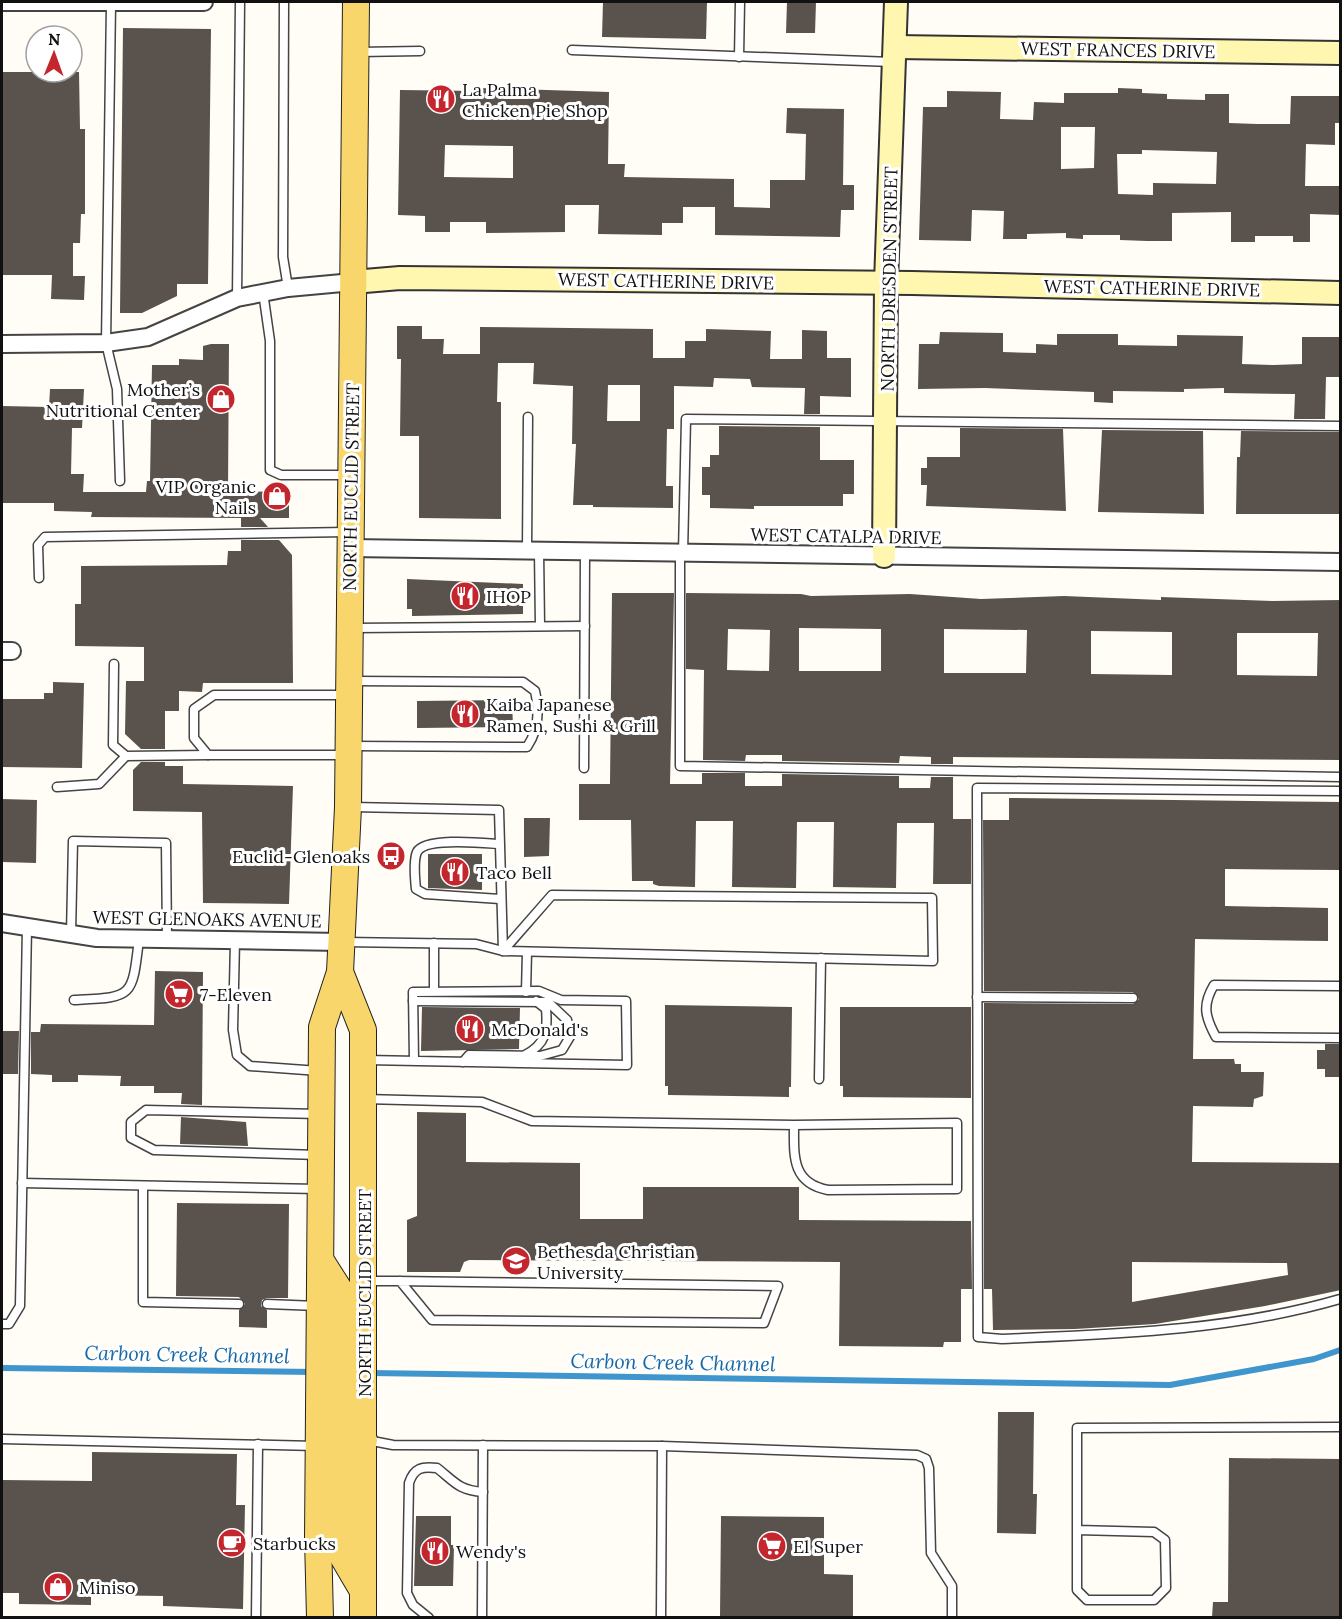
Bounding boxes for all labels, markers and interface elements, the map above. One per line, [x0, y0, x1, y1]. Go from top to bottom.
north arrow [24, 24, 84, 84]
text: N [48, 29, 61, 49]
street label: WEST FRANCES DRIVE [1020, 37, 1216, 63]
place label: La Palma Chicken Pie Shop [462, 78, 608, 122]
restaurant icon: La Palma Chicken Pie Shop [425, 83, 457, 115]
street label: NORTH DRESDEN STREET [876, 166, 902, 392]
street label: WEST CATHERINE DRIVE [558, 268, 774, 294]
street label: WEST CATHERINE DRIVE [1044, 275, 1260, 301]
place label: Mother’s Nutritional Center [45, 378, 200, 422]
street label: NORTH EUCLID STREET [338, 382, 364, 591]
shop icon: Mother’s Nutritional Center [205, 383, 237, 415]
place label: VIP Organic Nails [155, 475, 256, 519]
shop icon: VIP Organic Nails [261, 480, 293, 512]
street label: WEST CATALPA DRIVE [750, 523, 942, 549]
restaurant icon: IHOP [449, 580, 481, 612]
place label: IHOP [486, 585, 531, 608]
place label: Kaiba Japanese Ramen, Sushi & Grill [486, 693, 656, 737]
restaurant icon: Kaiba Japanese Ramen, Sushi & Grill [449, 698, 481, 730]
bus stop icon: Euclid-Glenoaks [375, 840, 407, 872]
place label: Euclid-Glenoaks [232, 845, 370, 868]
restaurant icon: Taco Bell [439, 856, 471, 888]
place label: Taco Bell [476, 861, 552, 884]
street label: WEST GLENOAKS AVENUE [92, 906, 322, 932]
supermarket icon: 7-Eleven [163, 978, 195, 1010]
place label: 7-Eleven [200, 983, 272, 1006]
restaurant icon: McDonald's [454, 1013, 486, 1045]
place label: McDonald's [491, 1018, 589, 1041]
street label: NORTH EUCLID STREET [353, 1188, 376, 1397]
place label: Bethesda Christian University [537, 1240, 695, 1284]
school or university icon: Bethesda Christian University [500, 1245, 532, 1277]
water label: Carbon Creek Channel [84, 1340, 290, 1368]
water label: Carbon Creek Channel [570, 1348, 776, 1376]
cafe icon: Starbucks [216, 1527, 248, 1559]
supermarket icon: El Super [756, 1530, 788, 1562]
place label: Starbucks [253, 1532, 336, 1555]
restaurant icon: Wendy's [419, 1535, 451, 1567]
place label: El Super [793, 1535, 863, 1558]
place label: Wendy's [456, 1540, 526, 1563]
shop icon: Miniso [42, 1571, 74, 1603]
place label: Miniso [79, 1576, 135, 1599]

